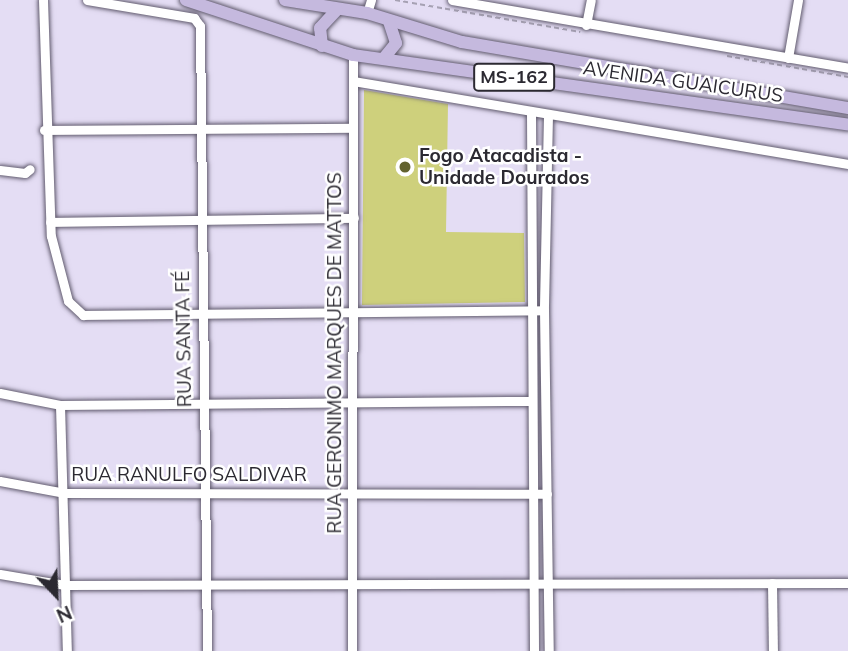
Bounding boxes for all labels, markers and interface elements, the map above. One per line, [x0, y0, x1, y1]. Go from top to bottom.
street label: AVENIDA GUAICURUS [582, 57, 784, 107]
road number: MS-162 [472, 62, 556, 92]
place label: Fogo Atacadista - Unidade Dourados [419, 145, 589, 189]
marker: Fogo Atacadista - Unidade Dourados [397, 159, 413, 175]
street label: RUA GERONIMO MARQUES DE MATTOS [324, 172, 346, 534]
street label: RUA SANTA FÉ [171, 271, 197, 407]
street label: RUA RANULFO SALDIVAR [71, 464, 307, 486]
north arrow [21, 560, 91, 630]
text: N [53, 600, 76, 628]

